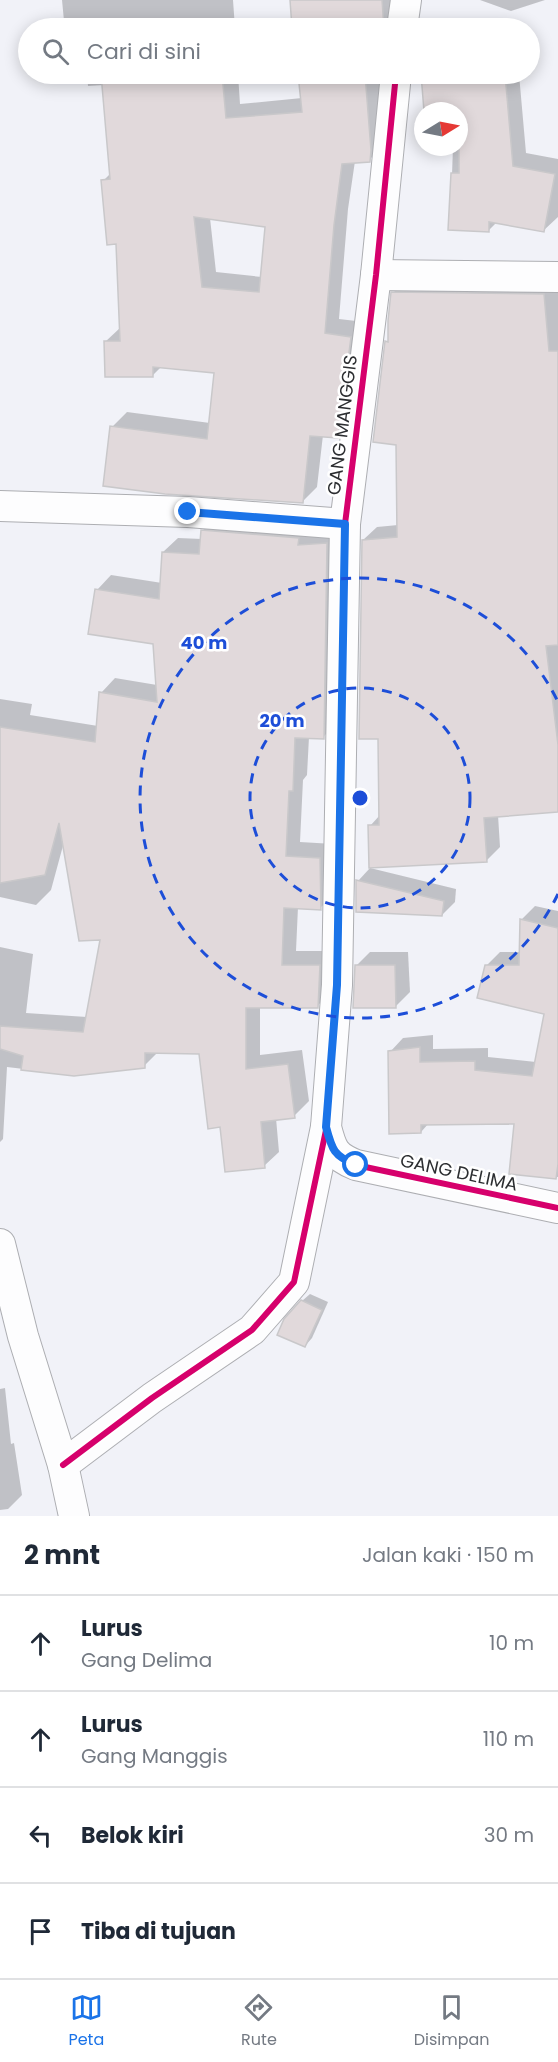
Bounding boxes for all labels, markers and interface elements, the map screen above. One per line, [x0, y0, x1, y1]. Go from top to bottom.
search box [18, 18, 540, 84]
icon: search [39, 35, 72, 68]
text: Cari di sini [87, 36, 201, 67]
north arrow [414, 102, 468, 156]
street label: GANG MANGGIS [321, 354, 363, 496]
route end [174, 498, 200, 524]
text: 40 m [181, 630, 227, 655]
text: 20 m [260, 708, 304, 733]
centre of rings [350, 788, 370, 808]
street label: GANG DELIMA [398, 1147, 520, 1197]
route start [342, 1151, 368, 1177]
text: 2 mnt [24, 1537, 100, 1573]
text: Jalan kaki · 150 m [362, 1541, 534, 1569]
text: Lurus [81, 1613, 143, 1644]
icon: ahead [24, 1627, 57, 1660]
text: 10 m [489, 1629, 534, 1657]
text: Gang Delima [81, 1646, 212, 1674]
text: Lurus [81, 1709, 143, 1740]
icon: ahead [24, 1723, 57, 1756]
text: 110 m [483, 1725, 534, 1753]
text: Gang Manggis [81, 1742, 228, 1770]
icon: left [24, 1819, 57, 1852]
text: Belok kiri [81, 1820, 184, 1851]
text: 30 m [484, 1821, 534, 1849]
icon: arrive [24, 1915, 57, 1948]
text: Tiba di tujuan [81, 1916, 236, 1947]
tab: Peta [68, 1991, 104, 2052]
tab: Rute [241, 1991, 277, 2052]
tab: Disimpan [414, 1991, 490, 2052]

